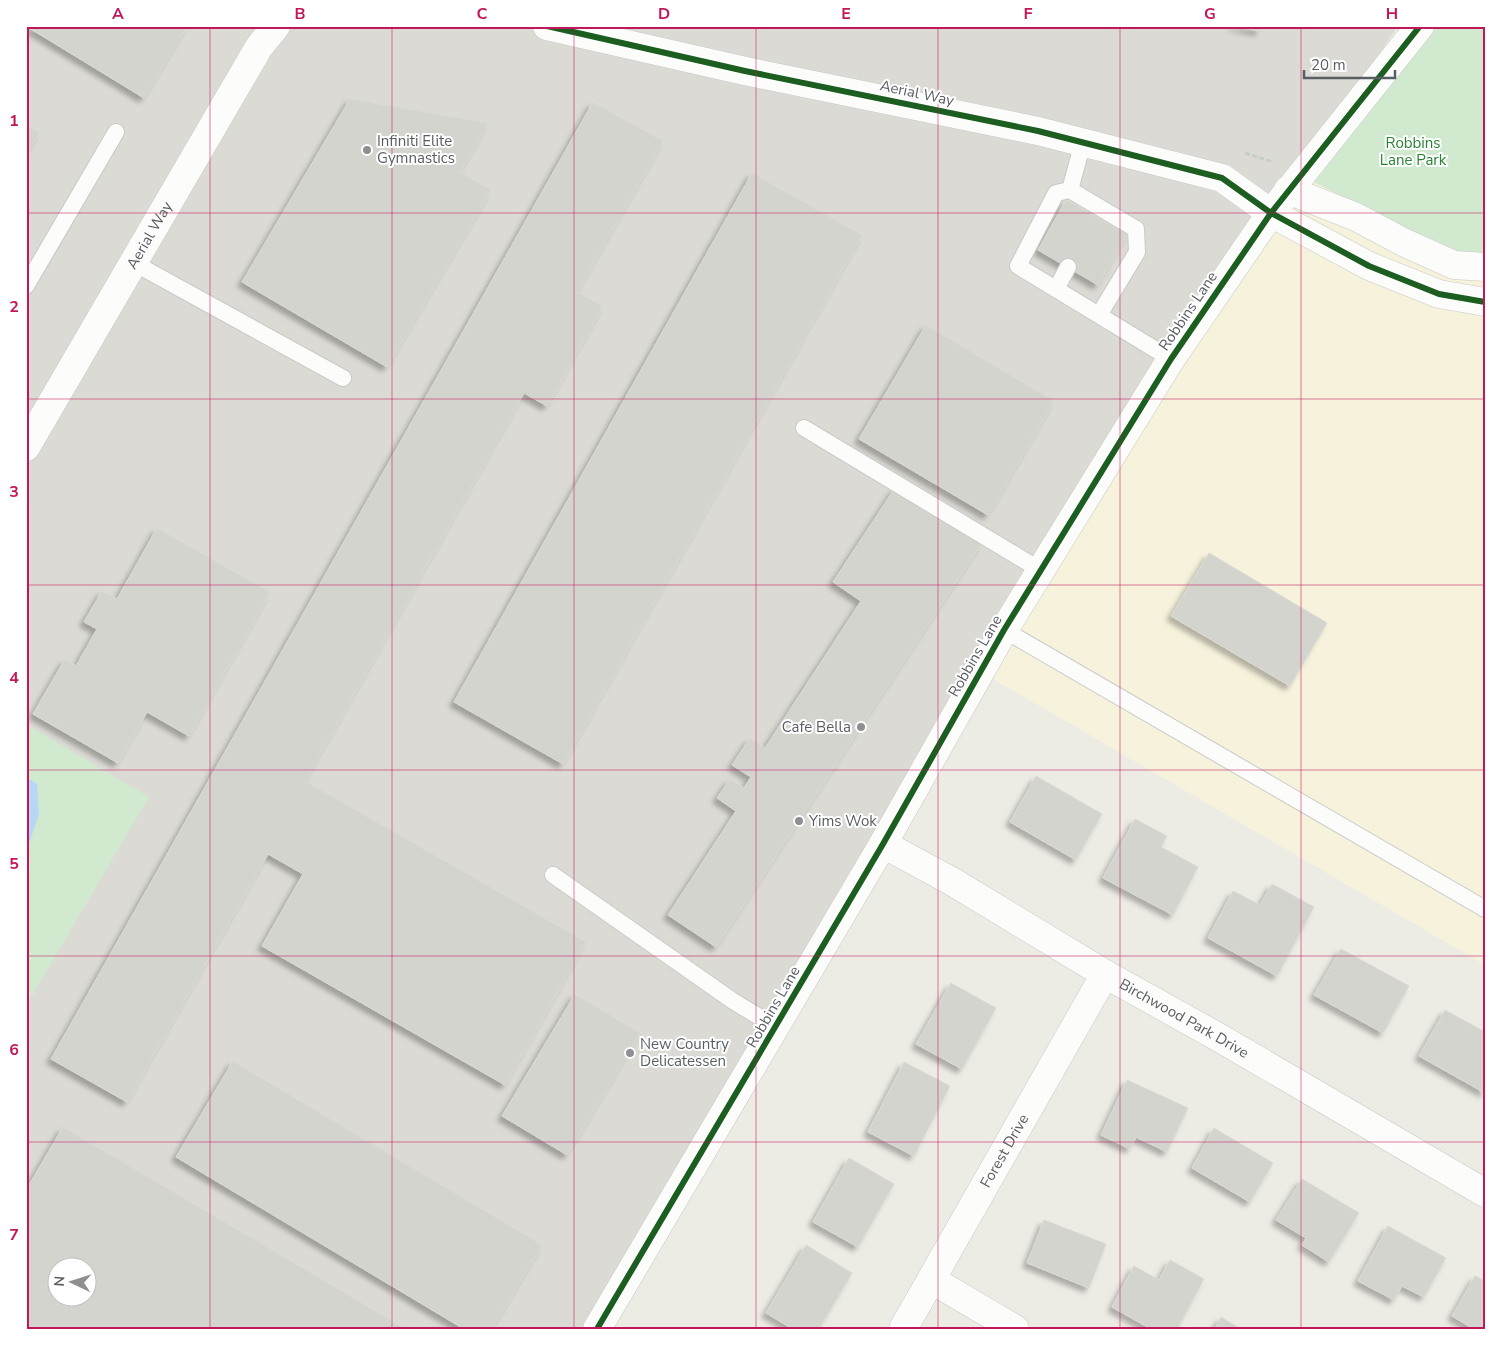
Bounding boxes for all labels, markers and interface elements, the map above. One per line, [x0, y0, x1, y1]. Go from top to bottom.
text: A [112, 3, 124, 25]
text: B [294, 3, 306, 25]
text: C [477, 3, 488, 25]
text: D [658, 3, 670, 25]
text: E [841, 3, 851, 25]
text: F [1024, 3, 1033, 25]
text: G [1204, 3, 1216, 25]
text: H [1386, 3, 1398, 25]
scale bar [1304, 48, 1395, 80]
text: 20 m [1311, 55, 1346, 75]
street label: Aerial Way [878, 75, 956, 111]
text: 1 [9, 110, 19, 132]
place label: Infiniti Elite Gymnastics [377, 131, 455, 168]
park label: Robbins Lane Park [1380, 133, 1447, 170]
marker: Infiniti Elite Gymnastics [361, 144, 373, 156]
street label: Aerial Way [122, 198, 177, 273]
street label: Robbins Lane [1154, 268, 1222, 354]
text: 2 [9, 296, 19, 318]
text: 3 [9, 481, 19, 503]
street label: Robbins Lane [943, 611, 1007, 701]
text: 4 [9, 667, 19, 689]
place label: Cafe Bella [782, 717, 851, 737]
marker: Cafe Bella [855, 721, 867, 733]
place label: Yims Wok [808, 811, 877, 831]
marker: Yims Wok [793, 815, 805, 827]
text: 5 [9, 853, 19, 875]
street label: Robbins Lane [741, 962, 805, 1052]
street label: Birchwood Park Drive [1116, 974, 1252, 1063]
place label: New Country Delicatessen [640, 1034, 729, 1071]
text: 6 [9, 1039, 19, 1061]
marker: New Country Delicatessen [624, 1047, 636, 1059]
street label: Forest Drive [976, 1110, 1033, 1191]
text: 7 [9, 1224, 19, 1246]
north arrow [48, 1258, 98, 1308]
text: N [50, 1275, 69, 1287]

